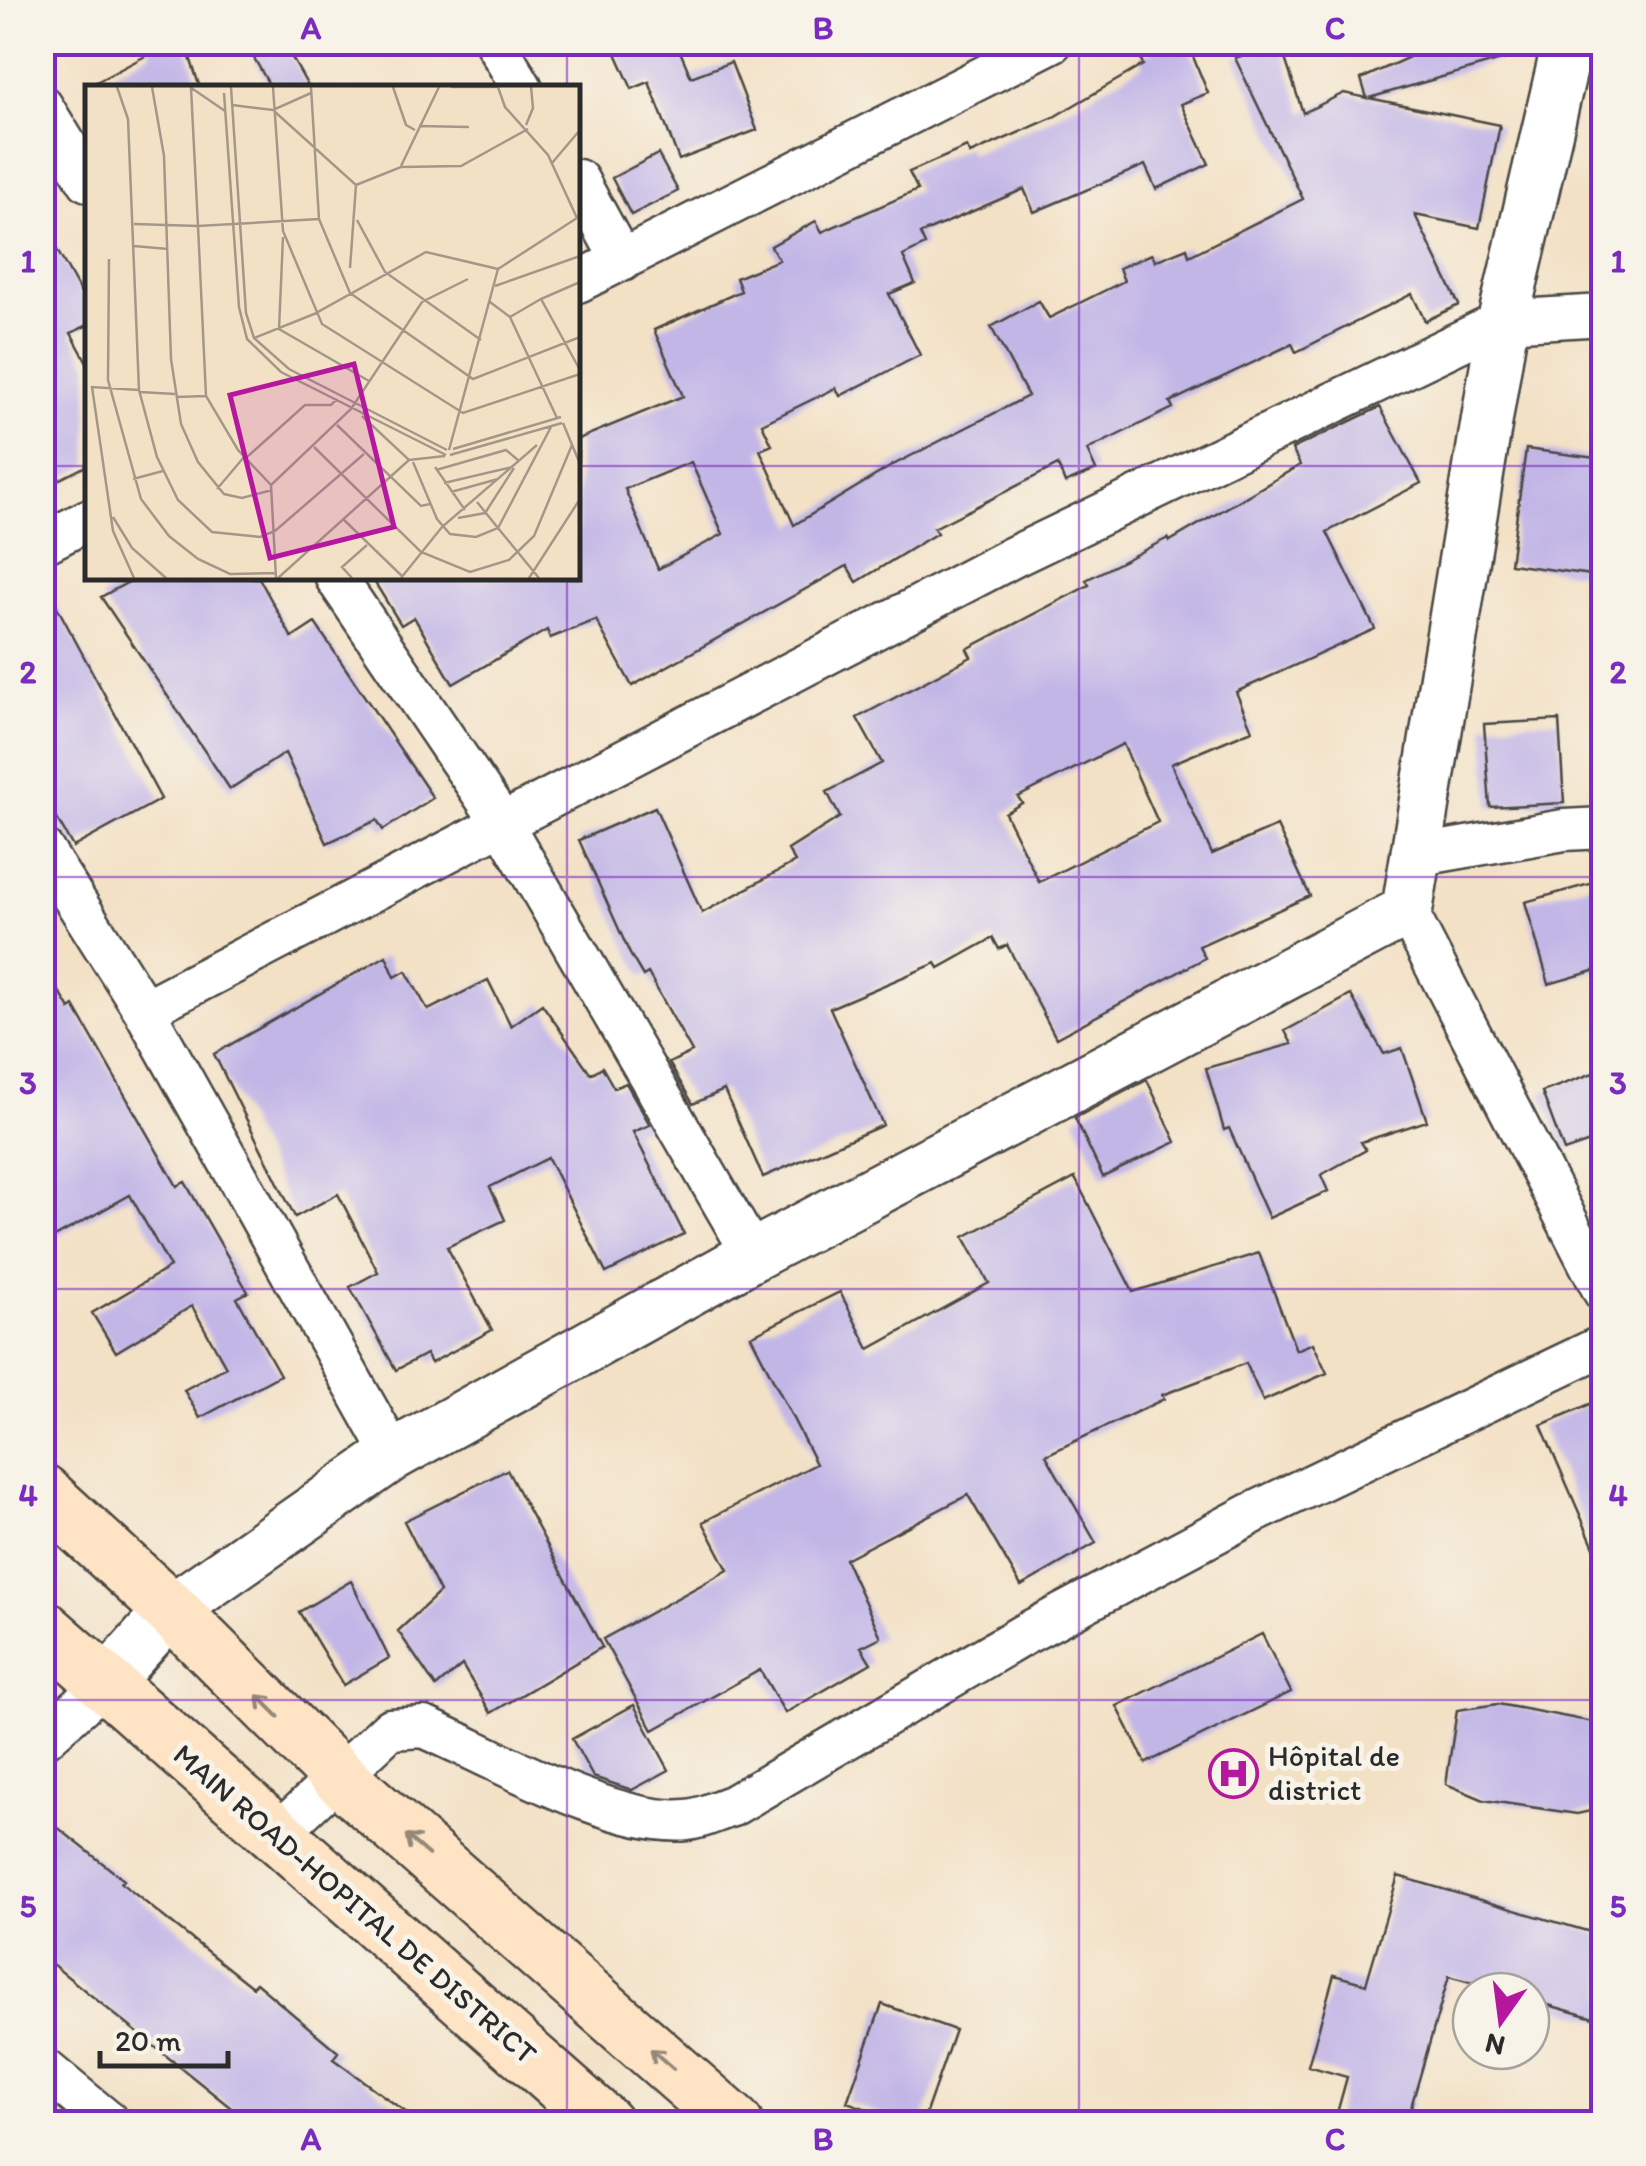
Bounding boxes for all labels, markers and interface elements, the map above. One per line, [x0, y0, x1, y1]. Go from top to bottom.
text: A [300, 9, 322, 47]
text: B [813, 9, 833, 47]
text: C [1325, 9, 1345, 47]
inset map [85, 85, 580, 580]
text: 1 [21, 242, 36, 280]
text: 1 [1611, 242, 1626, 280]
text: 2 [20, 653, 37, 691]
text: 2 [1610, 653, 1627, 691]
text: 3 [19, 1064, 37, 1102]
text: 3 [1609, 1064, 1627, 1102]
text: 4 [18, 1476, 38, 1514]
text: 4 [1608, 1476, 1628, 1514]
one-way arrow [256, 1694, 280, 1718]
street label: MAIN ROAD-HOPITAL DE DISTRICT [166, 1736, 545, 2072]
place label: Hôpital de district [1268, 1737, 1400, 1808]
hospital icon: Hôpital de district [1207, 1747, 1259, 1799]
one-way arrow [405, 1833, 430, 1856]
text: 5 [20, 1887, 37, 1925]
text: 5 [1610, 1887, 1627, 1925]
north arrow [1451, 1971, 1551, 2071]
scale bar [100, 2006, 228, 2068]
text: 20 m [115, 2022, 181, 2059]
text: N [1482, 2026, 1508, 2064]
one-way arrow [650, 2047, 675, 2070]
text: A [300, 2120, 322, 2158]
text: B [813, 2120, 833, 2158]
text: C [1325, 2120, 1345, 2158]

